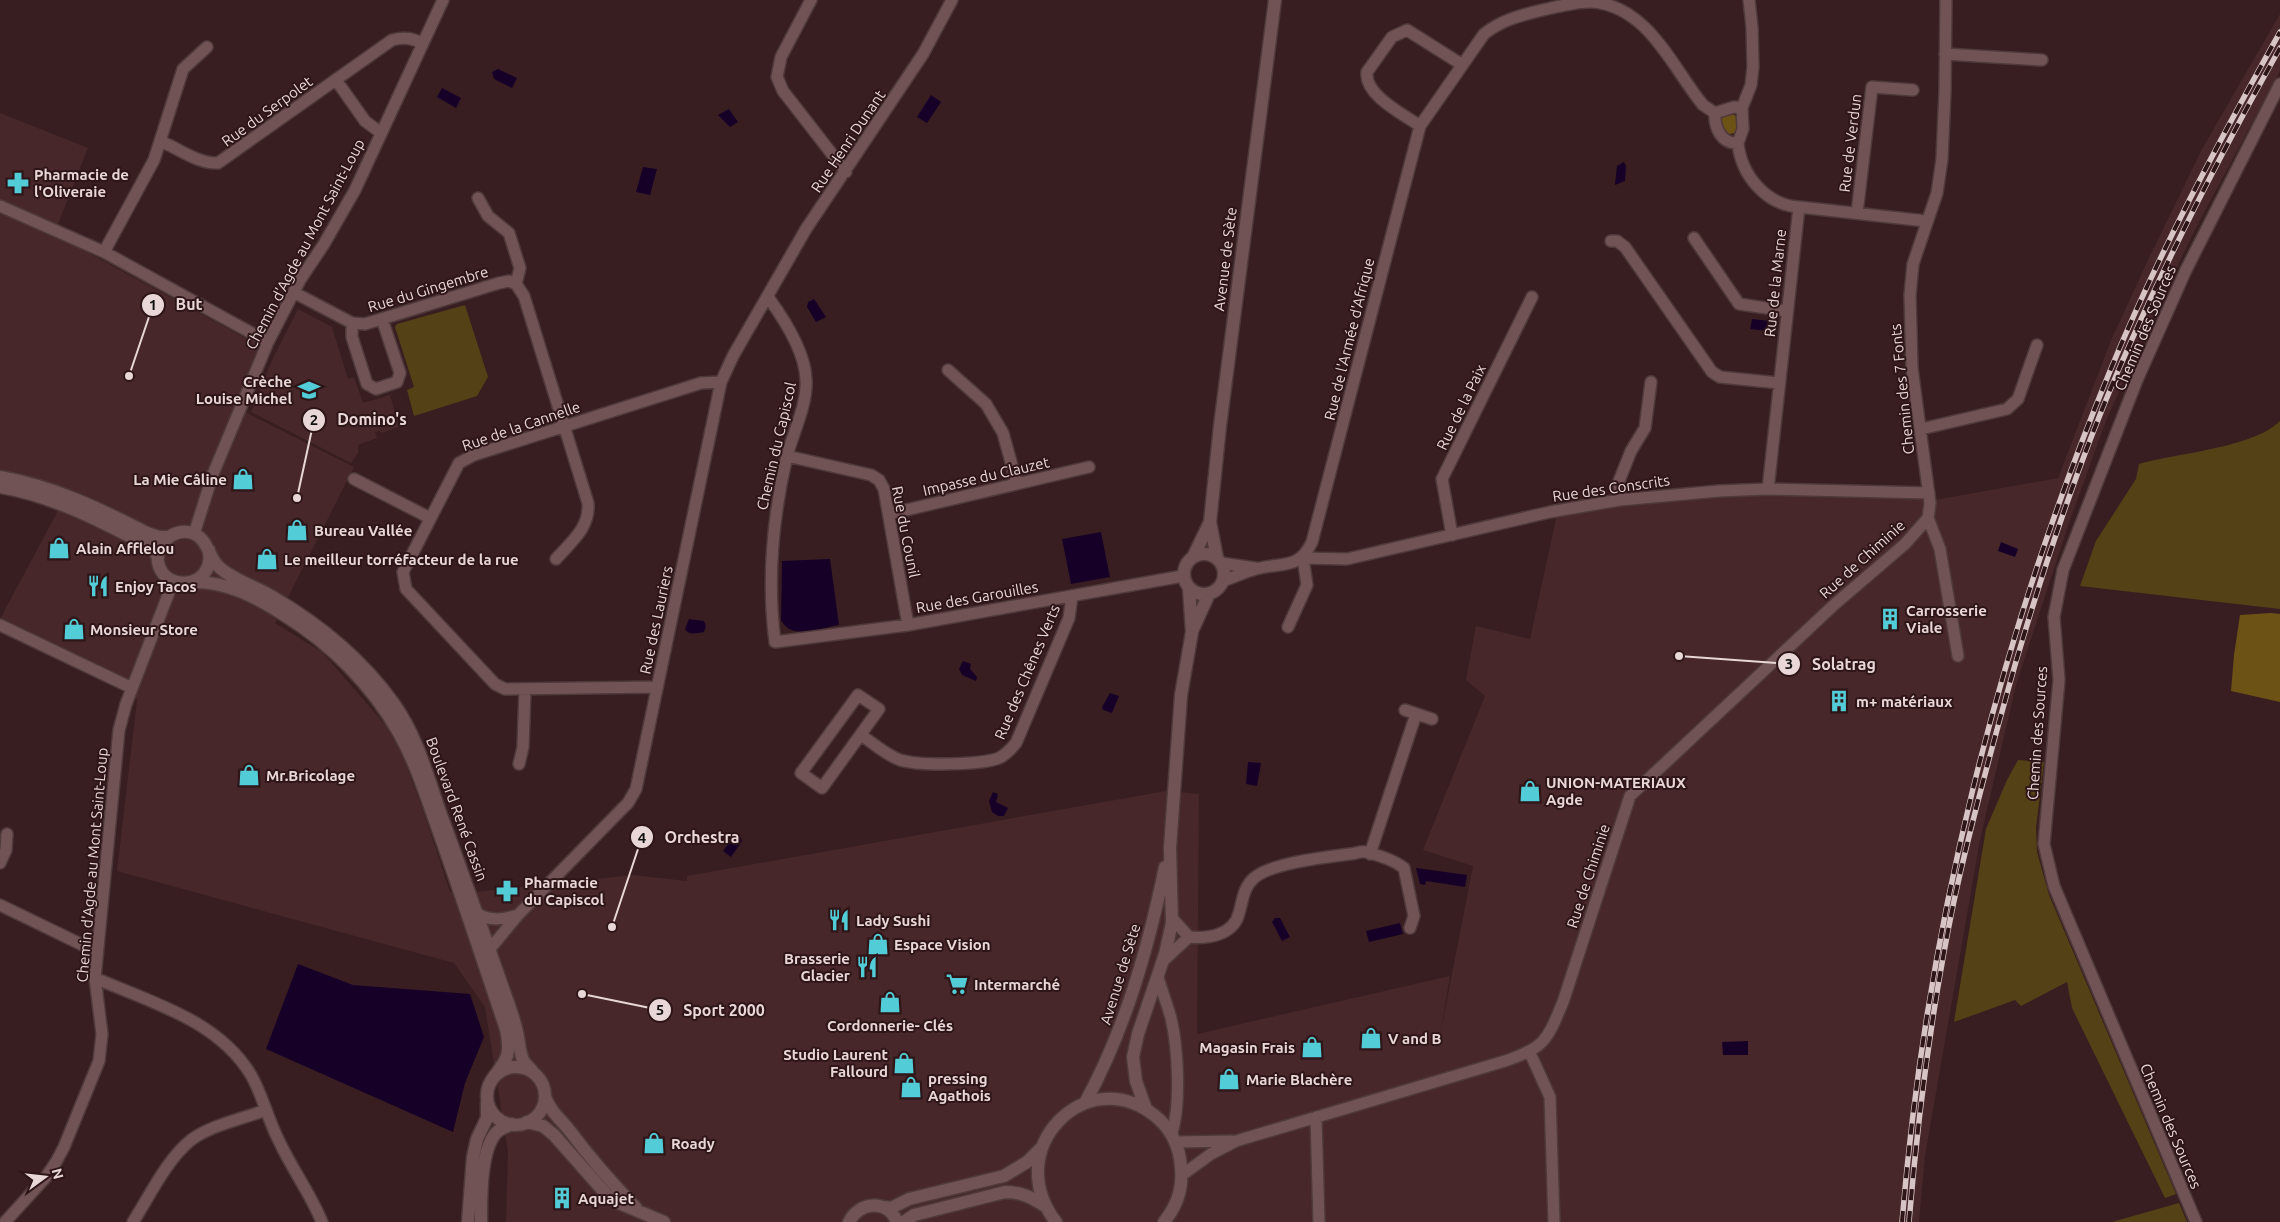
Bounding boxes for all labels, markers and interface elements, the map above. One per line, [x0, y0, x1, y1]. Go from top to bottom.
street label: Rue du Serpolet [218, 72, 316, 150]
street label: Rue Henri Dunant [808, 87, 889, 195]
street label: Rue de Verdun [1836, 93, 1864, 193]
street label: Chemin d'Agde au Mont Saint-Loup [242, 136, 368, 352]
place label: Pharmacie de l'Oliveraie [34, 166, 129, 200]
pharmacy icon: Pharmacie de l'Oliveraie [5, 170, 31, 196]
street label: Avenue de Sète [1210, 206, 1240, 312]
street label: Rue de la Marne [1761, 228, 1789, 338]
street label: Rue de l'Armée d'Afrique [1321, 256, 1377, 422]
street label: Rue du Gingembre [366, 263, 490, 315]
street label: Chemin des Sources [2111, 263, 2179, 393]
callout: But [140, 289, 212, 320]
text: But [176, 295, 203, 313]
text: 1 [149, 296, 157, 313]
street label: Chemin des 7 Fonts [1887, 323, 1917, 455]
street label: Rue de la Paix [1433, 361, 1489, 453]
place label: Crèche Louise Michel [196, 373, 292, 407]
school or university icon: Crèche Louise Michel [296, 377, 322, 403]
street label: Chemin du Capiscol [753, 380, 799, 512]
street label: Rue de la Cannelle [460, 398, 582, 454]
callout: Domino's [302, 404, 417, 435]
text: Domino's [337, 410, 407, 428]
text: 2 [310, 411, 318, 428]
street label: Impasse du Clauzet [921, 453, 1051, 499]
shop icon: La Mie Câline [230, 466, 256, 492]
place label: La Mie Câline [133, 471, 227, 488]
street label: Rue des Conscrits [1551, 471, 1671, 505]
street label: Rue du Counil [889, 485, 923, 579]
street label: Rue de Chiminie [1816, 516, 1908, 602]
shop icon: Bureau Vallée [284, 517, 310, 543]
place label: Bureau Vallée [314, 522, 412, 539]
shop icon: Alain Afflelou [46, 535, 72, 561]
place label: Alain Afflelou [76, 540, 174, 557]
shop icon: Le meilleur torréfacteur de la rue [254, 546, 280, 572]
place label: Le meilleur torréfacteur de la rue [284, 551, 519, 568]
street label: Rue des Lauriers [636, 564, 676, 676]
restaurant icon: Enjoy Tacos [85, 573, 111, 599]
place label: Enjoy Tacos [115, 578, 197, 595]
street label: Rue des Garouilles [915, 578, 1039, 616]
street label: Rue des Chênes Verts [991, 602, 1063, 742]
place label: Carrosserie Viale [1906, 602, 1987, 636]
building icon: Carrosserie Viale [1877, 606, 1903, 632]
shop icon: Monsieur Store [61, 616, 87, 642]
place label: Monsieur Store [90, 621, 198, 638]
callout: Solatrag [1777, 649, 1886, 680]
text: 3 [1785, 655, 1793, 672]
text: Solatrag [1812, 655, 1876, 673]
street label: Chemin des Sources [2024, 665, 2050, 801]
building icon: m+ matériaux [1826, 688, 1852, 714]
place label: m+ matériaux [1856, 693, 1952, 710]
street label: Boulevard René Cassin [423, 735, 491, 883]
street label: Chemin d'Agde au Mont Saint-Loup [73, 747, 111, 983]
shop icon: Mr.Bricolage [236, 762, 262, 788]
place label: Mr.Bricolage [266, 767, 355, 784]
place label: UNION-MATERIAUX Agde [1546, 774, 1686, 808]
shop icon: UNION-MATERIAUX Agde [1517, 778, 1543, 804]
callout: Orchestra [629, 822, 749, 853]
street label: Rue de Chiminie [1563, 822, 1613, 930]
text: Orchestra [664, 828, 740, 846]
text: 4 [638, 829, 646, 846]
place label: Pharmacie du Capiscol [524, 874, 604, 908]
pharmacy icon: Pharmacie du Capiscol [494, 878, 520, 904]
restaurant icon: Lady Sushi [826, 907, 852, 933]
place label: Lady Sushi [856, 912, 930, 929]
street label: Avenue de Sète [1097, 921, 1143, 1027]
shop icon: Espace Vision [865, 931, 891, 957]
place label: Espace Vision [894, 936, 991, 953]
place label: Brasserie Glacier [784, 950, 851, 984]
restaurant icon: Brasserie Glacier [854, 954, 880, 980]
supermarket icon: Intermarché [944, 971, 970, 997]
place label: Intermarché [974, 976, 1060, 993]
shop icon: Cordonnerie- Clés [877, 989, 903, 1015]
callout: Sport 2000 [648, 995, 775, 1026]
text: 5 [656, 1001, 664, 1018]
text: Sport 2000 [683, 1001, 765, 1019]
place label: Cordonnerie- Clés [827, 1017, 953, 1034]
shop icon: V and B [1358, 1025, 1384, 1051]
place label: V and B [1388, 1030, 1442, 1047]
shop icon: Magasin Frais [1299, 1034, 1325, 1060]
place label: Magasin Frais [1199, 1039, 1295, 1056]
place label: Studio Laurent Fallourd [783, 1046, 889, 1080]
shop icon: Studio Laurent Fallourd [891, 1050, 917, 1076]
street label: Chemin des Sources [2137, 1061, 2205, 1191]
shop icon: Marie Blachère [1216, 1066, 1242, 1092]
place label: pressing Agathois [928, 1070, 991, 1104]
place label: Marie Blachère [1246, 1071, 1352, 1088]
shop icon: pressing Agathois [898, 1074, 924, 1100]
shop icon: Roady [641, 1130, 667, 1156]
place label: Roady [671, 1135, 715, 1152]
north arrow [20, 1152, 70, 1202]
text: N [48, 1167, 67, 1181]
building icon: Aquajet [549, 1185, 575, 1211]
place label: Aquajet [578, 1190, 634, 1207]

